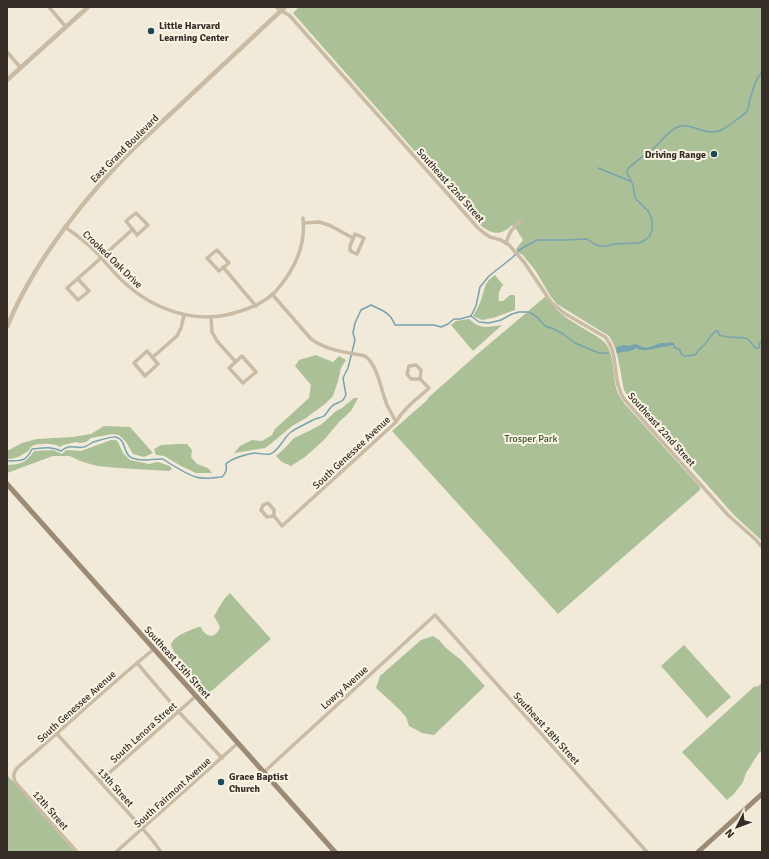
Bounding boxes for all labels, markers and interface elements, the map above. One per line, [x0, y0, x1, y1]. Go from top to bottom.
place label: Little Harvard Learning Center [159, 20, 229, 44]
marker: Little Harvard Learning Center [146, 26, 156, 36]
street label: East Grand Boulevard [88, 112, 161, 185]
street label: Southeast 22nd Street [414, 146, 487, 225]
place label: Driving Range [645, 149, 706, 161]
marker: Driving Range [709, 149, 719, 159]
street label: Crooked Oak Drive [80, 228, 145, 291]
street label: Southeast 22nd Street [625, 390, 698, 469]
street label: South Genessee Avenue [310, 414, 393, 492]
park label: Trosper Park [505, 433, 557, 445]
street label: Southeast 15th Street [142, 624, 213, 702]
street label: Lowry Avenue [319, 663, 371, 712]
street label: South Genessee Avenue [35, 668, 118, 745]
street label: Southeast 18th Street [511, 690, 582, 768]
street label: South Lenora Street [108, 700, 180, 766]
street label: South Fairmont Avenue [132, 755, 214, 830]
street label: 13th Street [95, 766, 136, 810]
place label: Grace Baptist Church [229, 771, 288, 795]
marker: Grace Baptist Church [216, 777, 226, 787]
street label: 12th Street [30, 789, 71, 833]
north arrow [717, 807, 757, 847]
text: N [723, 826, 737, 841]

